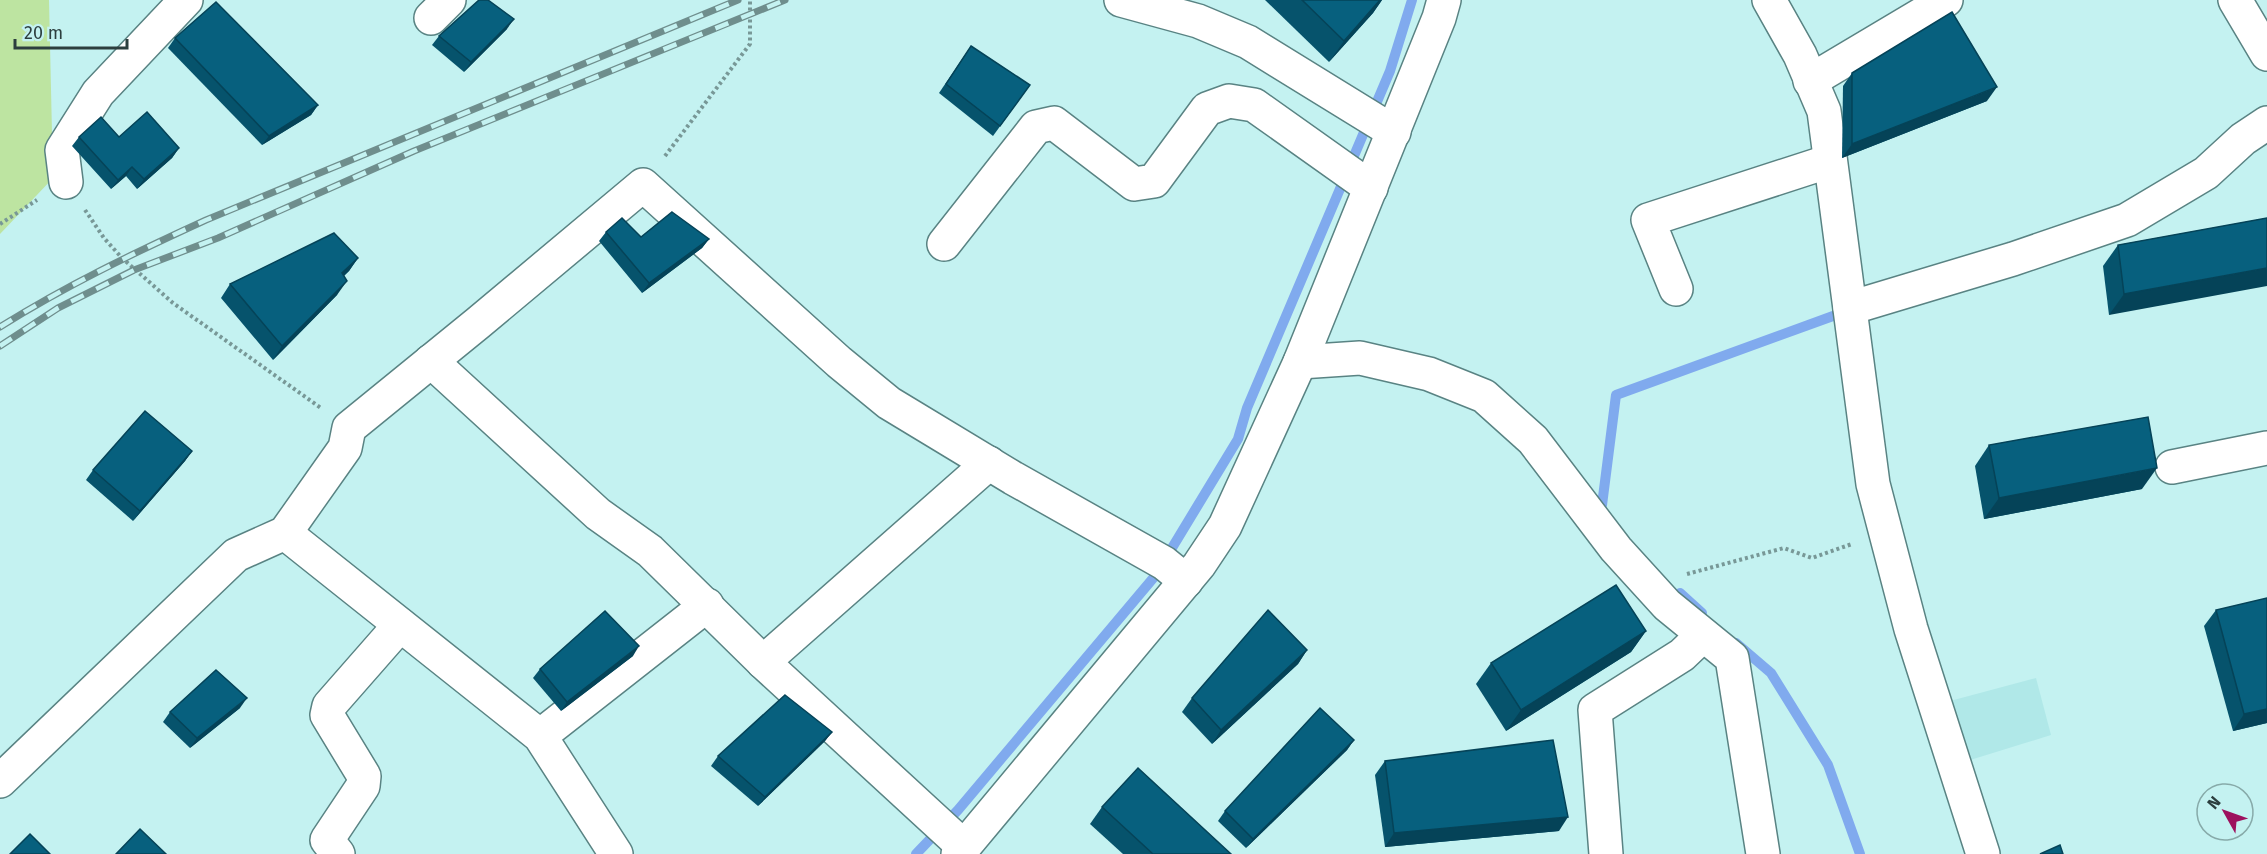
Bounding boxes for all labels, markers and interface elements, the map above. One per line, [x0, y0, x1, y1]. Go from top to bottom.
scale bar [15, 12, 128, 50]
text: 20 m [24, 22, 63, 44]
north arrow [2195, 782, 2255, 842]
text: N [2203, 793, 2225, 813]

